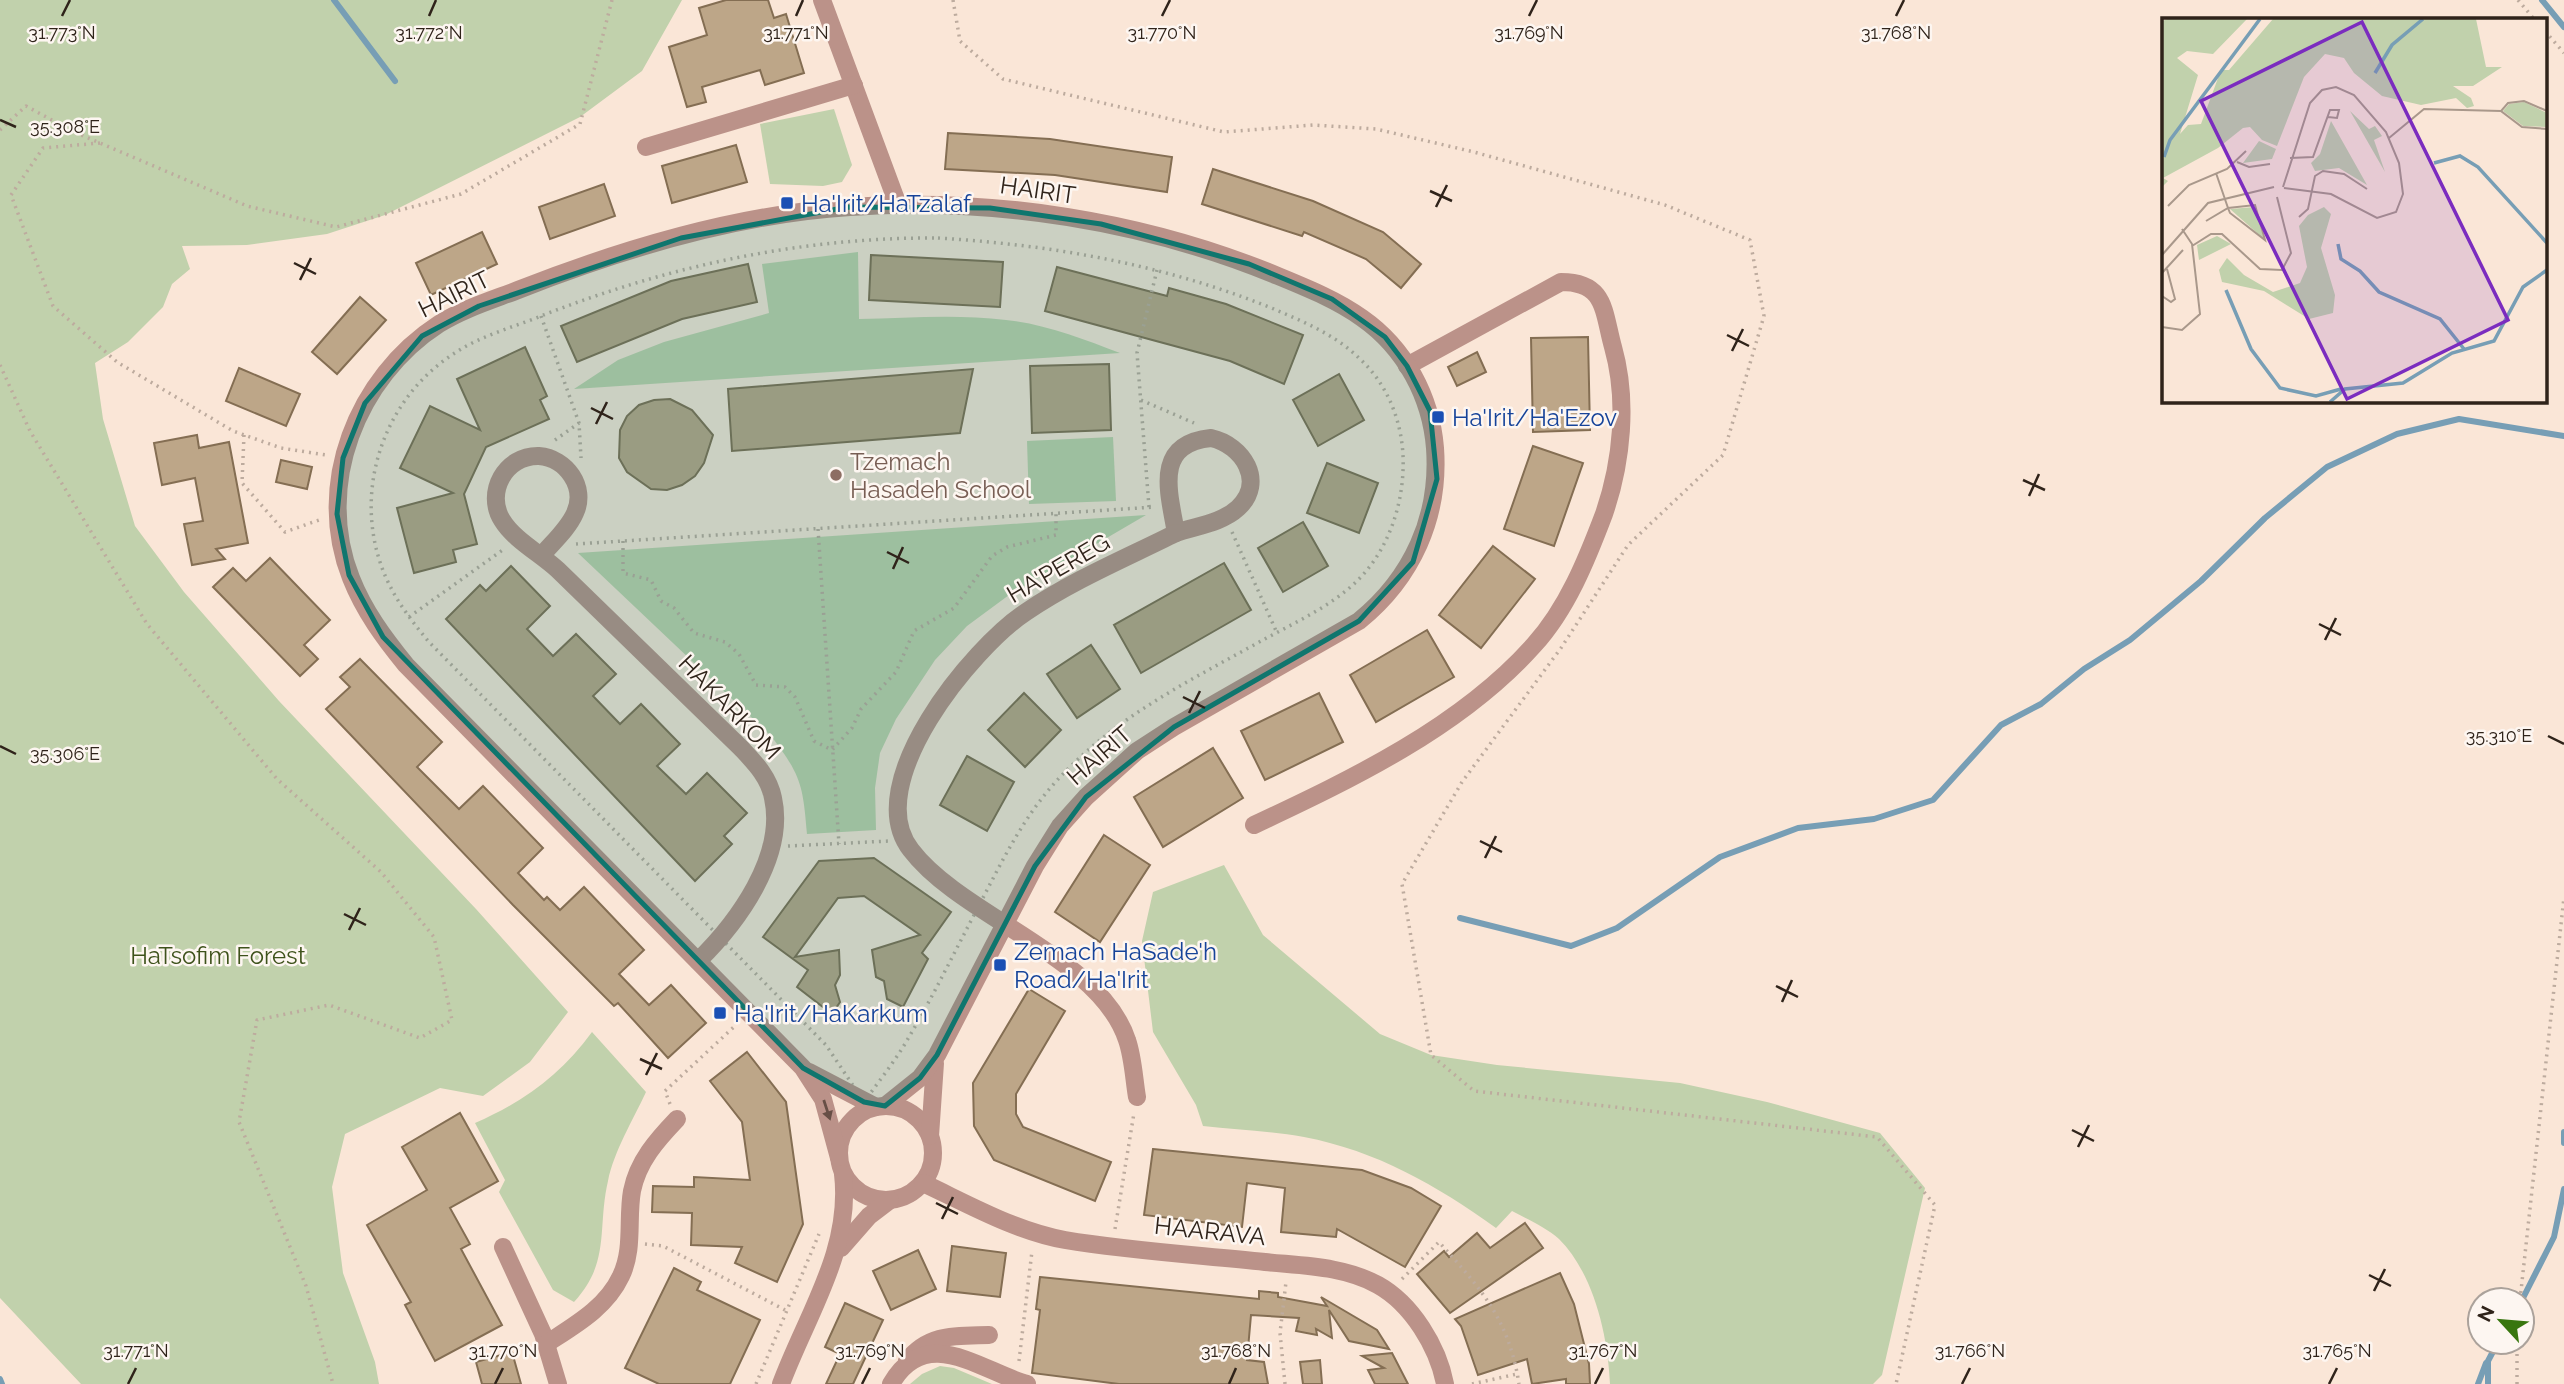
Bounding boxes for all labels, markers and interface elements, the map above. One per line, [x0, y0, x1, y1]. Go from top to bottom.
inset map [2162, 18, 2546, 402]
text: 31.773°N [28, 22, 96, 43]
text: 31.772°N [395, 22, 463, 43]
text: 31.771°N [763, 22, 829, 43]
text: 31.770°N [1128, 22, 1196, 43]
text: 31.769°N [1494, 22, 1564, 43]
text: 31.768°N [1861, 22, 1931, 43]
text: 35.308°E [30, 116, 100, 137]
street label: HAIRIT [998, 170, 1078, 210]
place label: Ha'Irit/HaTzalaf [801, 189, 972, 218]
marker: Ha'Irit/HaTzalaf [779, 195, 795, 211]
street label: HAIRIT [413, 264, 495, 324]
place label: Ha'Irit/Ha'Ezov [1452, 403, 1617, 432]
marker: Ha'Irit/Ha'Ezov [1430, 409, 1446, 425]
place label: Tzemach Hasadeh School [850, 447, 1032, 504]
marker: Tzemach Hasadeh School [828, 467, 844, 483]
street label: HA'PEREG [1001, 527, 1115, 609]
street label: HAKARKOM [673, 648, 787, 766]
street label: HAIRIT [1061, 719, 1138, 791]
text: 35.310°E [2466, 725, 2532, 746]
text: 35.306°E [30, 743, 100, 764]
place label: Zemach HaSade'h Road/Ha'Irit [1014, 937, 1217, 994]
park label: HaTsofim Forest [130, 941, 306, 970]
marker: Zemach HaSade'h Road/Ha'Irit [992, 957, 1008, 973]
place label: Ha'Irit/HaKarkum [734, 999, 928, 1028]
marker: Ha'Irit/HaKarkum [712, 1005, 728, 1021]
one-way arrow [822, 1100, 833, 1121]
street label: HAARAVA [1153, 1211, 1267, 1251]
north arrow [2466, 1286, 2536, 1356]
text: N [2473, 1302, 2499, 1325]
text: 31.771°N [103, 1340, 169, 1361]
text: 31.770°N [469, 1340, 537, 1361]
text: 31.769°N [835, 1340, 905, 1361]
text: 31.768°N [1201, 1340, 1271, 1361]
text: 31.767°N [1568, 1340, 1638, 1361]
text: 31.766°N [1935, 1340, 2005, 1361]
text: 31.765°N [2302, 1340, 2372, 1361]

